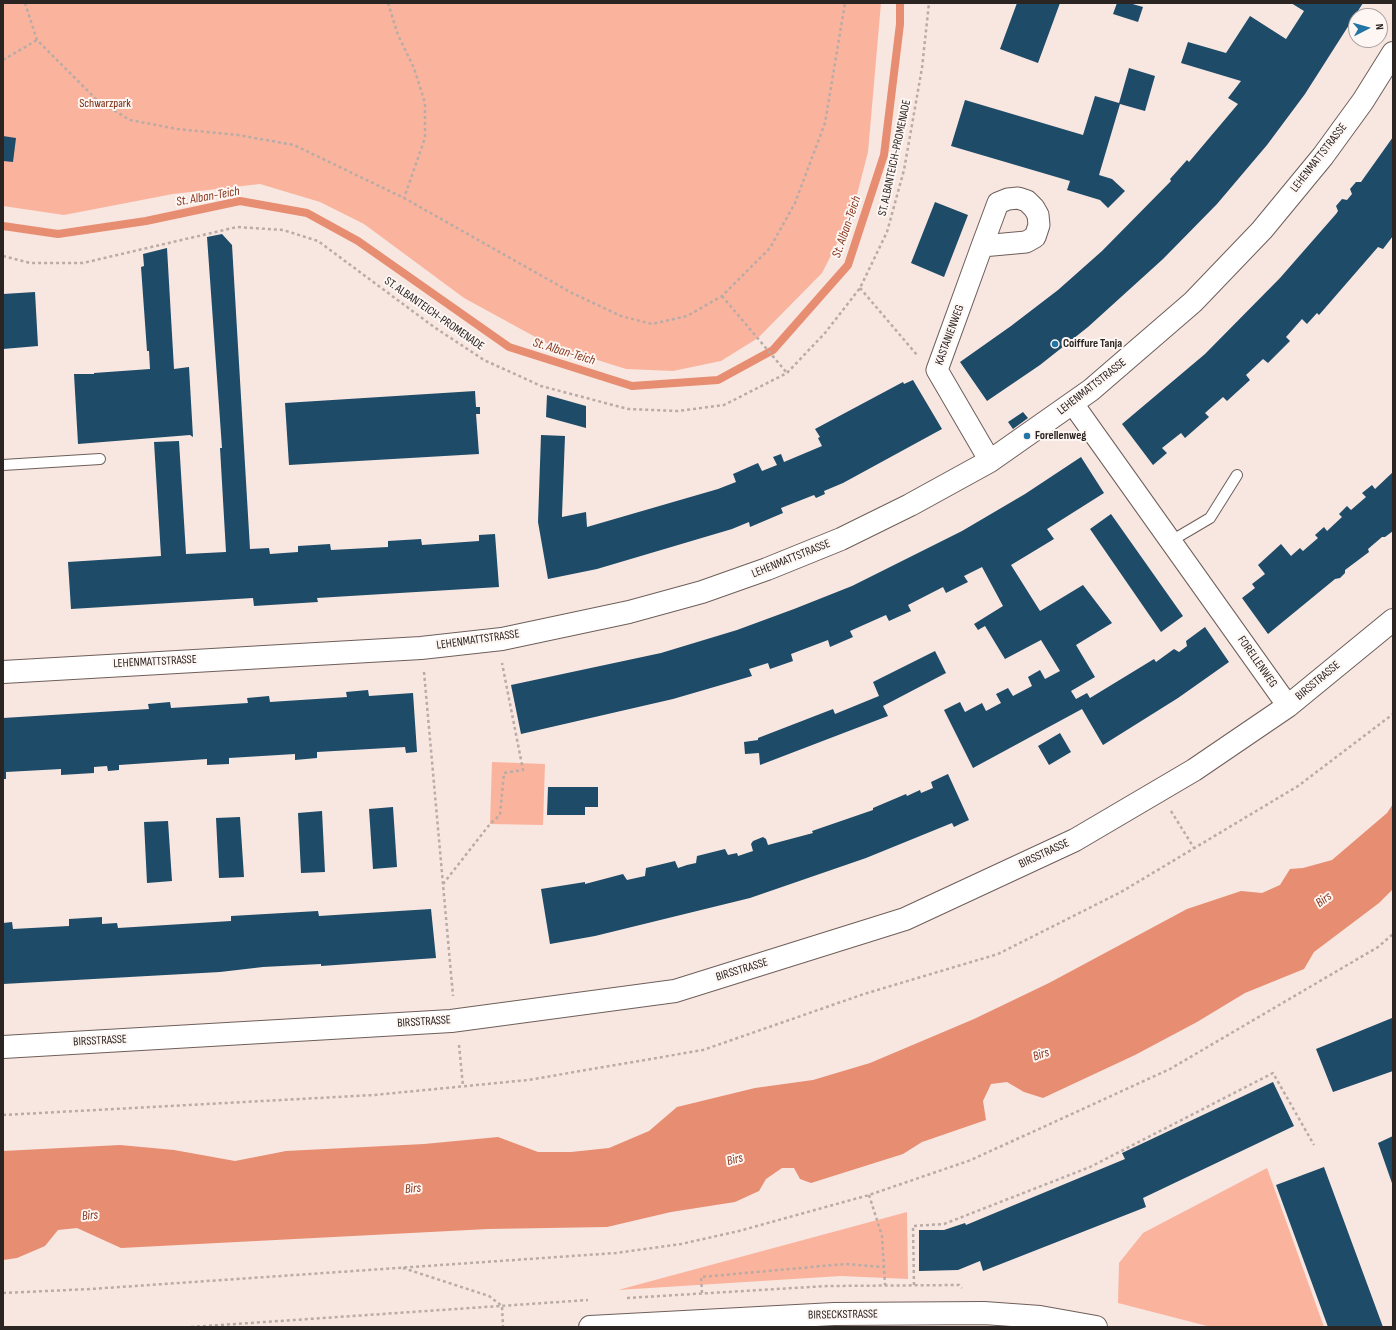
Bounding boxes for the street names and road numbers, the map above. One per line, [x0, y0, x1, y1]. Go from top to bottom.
street label: ST. ALBANTEICH-PROMENADE [876, 99, 914, 217]
street label: LEHENMATTSTRASSE [1288, 121, 1350, 195]
street label: ST. ALBANTEICH-PROMENADE [381, 274, 487, 354]
street label: KASTANIENWEG [932, 303, 968, 367]
street label: LEHENMATTSTRASSE [1055, 356, 1129, 418]
street label: LEHENMATTSTRASSE [750, 537, 832, 581]
street label: LEHENMATTSTRASSE [436, 627, 520, 653]
street label: FORELLENWEG [1234, 633, 1280, 691]
street label: LEHENMATTSTRASSE [113, 653, 197, 671]
street label: BIRSSTRASSE [1293, 658, 1343, 704]
street label: BIRSSTRASSE [1017, 836, 1071, 872]
street label: BIRSSTRASSE [714, 955, 770, 985]
street label: BIRSSTRASSE [397, 1013, 451, 1031]
street label: BIRSSTRASSE [73, 1032, 127, 1050]
street label: BIRSECKSTRASSE [808, 1307, 878, 1323]

